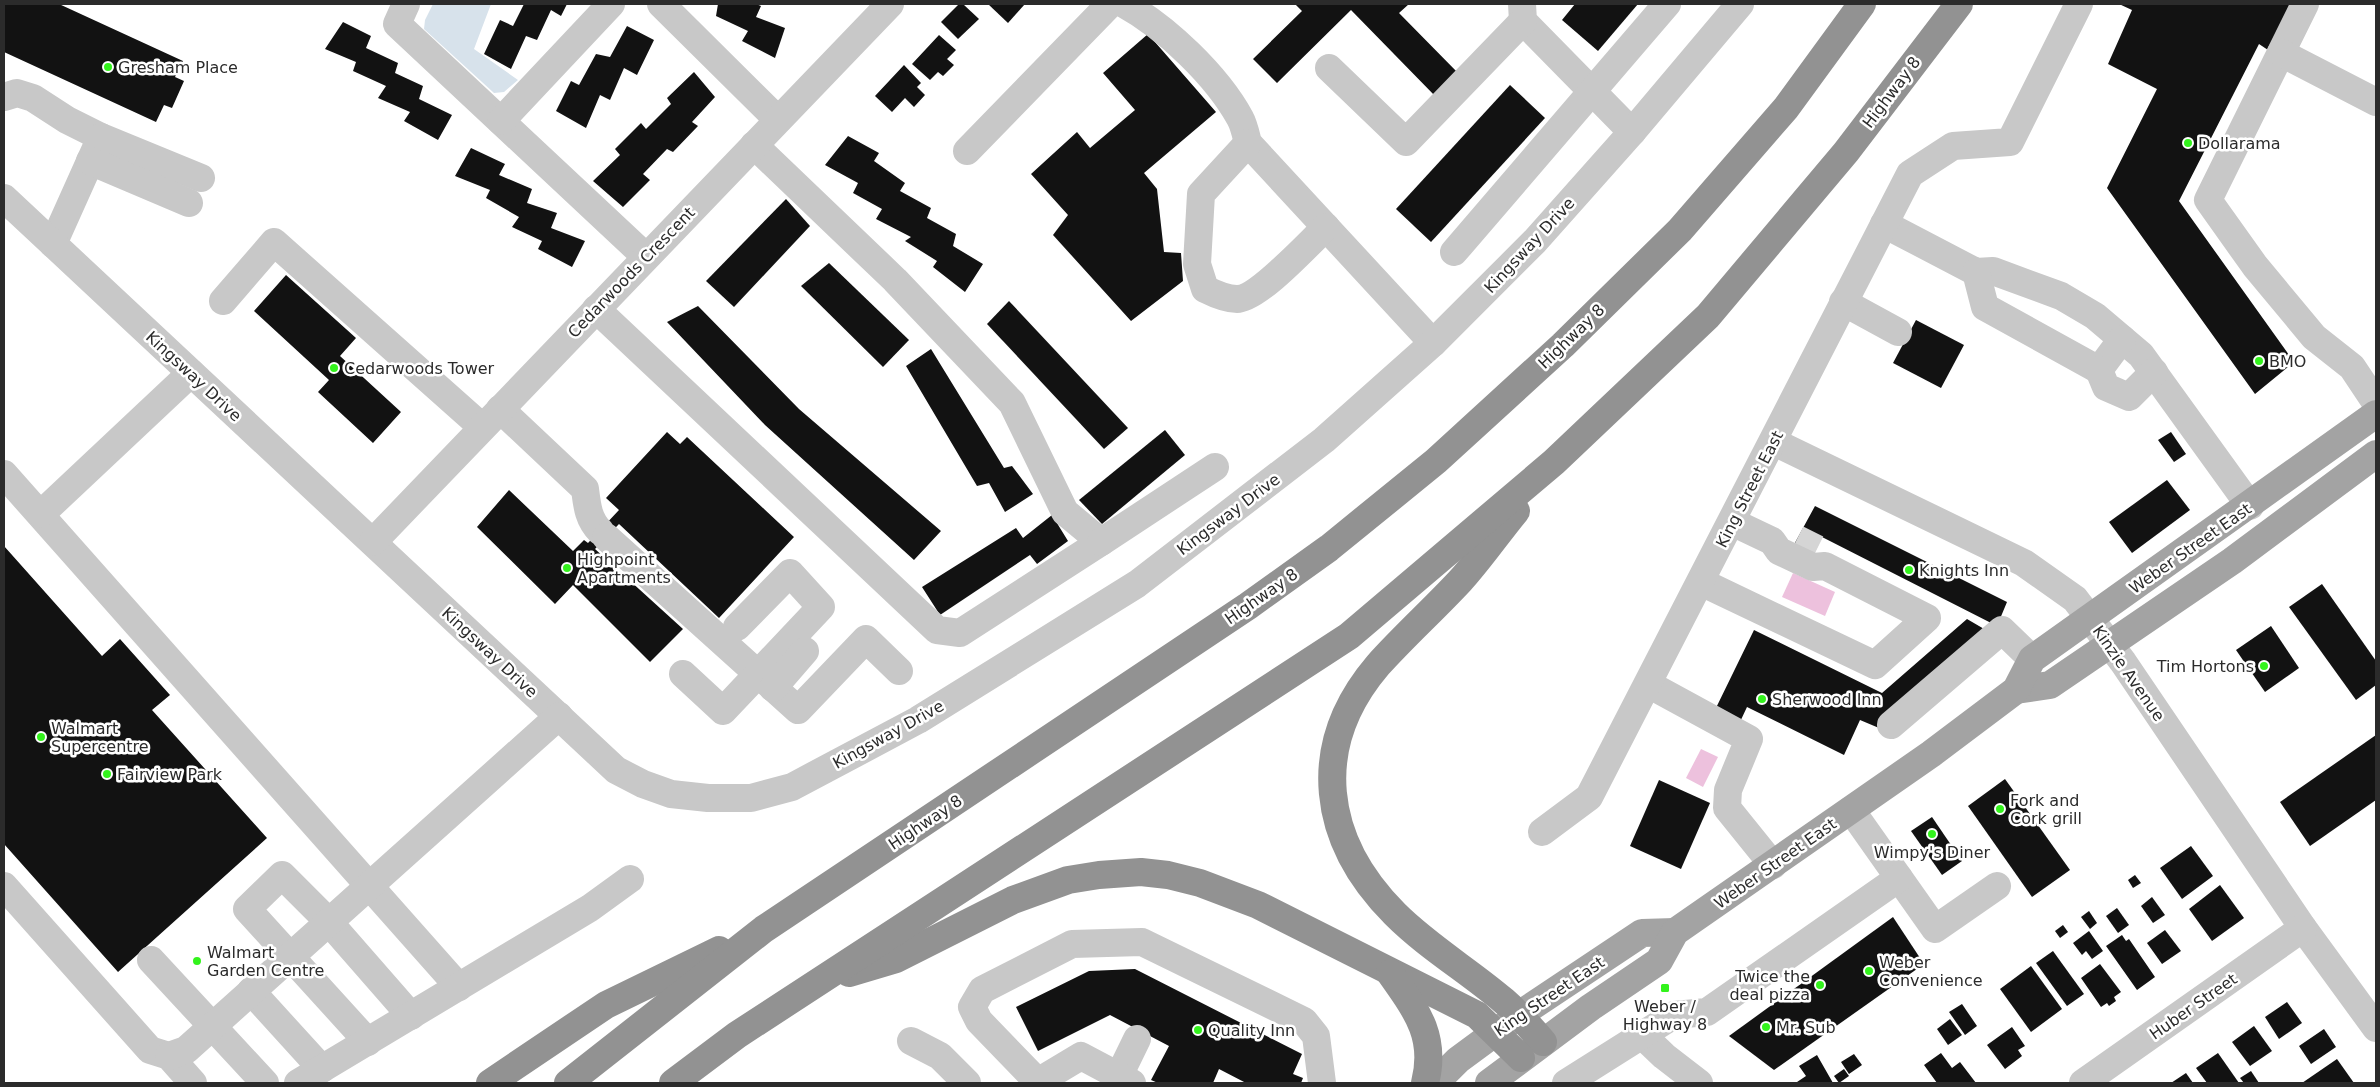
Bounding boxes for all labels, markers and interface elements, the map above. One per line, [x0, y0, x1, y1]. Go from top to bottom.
street label: Highway 8 [1858, 53, 1924, 132]
place label: Gresham Place [118, 58, 238, 77]
marker: Gresham Place [102, 61, 114, 73]
place label: Dollarama [2198, 134, 2281, 153]
marker: Dollarama [2182, 137, 2194, 149]
street label: Kingsway Drive [1480, 194, 1578, 297]
street label: Cedarwoods Crescent [564, 203, 699, 342]
street label: Highway 8 [1534, 300, 1608, 373]
street label: Kingsway Drive [142, 327, 245, 425]
place label: BMO [2269, 352, 2306, 371]
marker: BMO [2253, 355, 2265, 367]
place label: Cedarwoods Tower [344, 359, 495, 378]
marker: Cedarwoods Tower [328, 362, 340, 374]
street label: King Street East [1712, 428, 1787, 551]
street label: Kingsway Drive [1173, 470, 1283, 559]
street label: Weber Street East [2126, 499, 2255, 598]
place label: Highpoint Apartments [577, 550, 671, 587]
place label: Knights Inn [1919, 561, 2009, 580]
marker: Highpoint Apartments [561, 562, 573, 574]
street label: Highway 8 [1221, 564, 1301, 628]
marker: Knights Inn [1903, 564, 1915, 576]
street label: Kingsway Drive [438, 603, 541, 701]
street label: Kinzie Avenue [2089, 622, 2169, 725]
place label: Tim Hortons [2156, 657, 2254, 676]
marker: Tim Hortons [2258, 660, 2270, 672]
place label: Sherwood Inn [1772, 690, 1882, 709]
marker: Sherwood Inn [1756, 693, 1768, 705]
street label: Kingsway Drive [830, 696, 947, 773]
place label: Walmart Supercentre [51, 719, 149, 756]
marker: Walmart Supercentre [35, 731, 47, 743]
place label: Fairview Park [117, 765, 223, 784]
marker: Fairview Park [101, 768, 113, 780]
street label: Highway 8 [885, 791, 966, 854]
place label: Fork and Cork grill [2010, 791, 2082, 828]
marker: Fork and Cork grill [1994, 803, 2006, 815]
street label: Weber Street East [1711, 814, 1840, 913]
marker: Wimpy's Diner [1926, 828, 1938, 840]
place label: Wimpy's Diner [1874, 843, 1991, 862]
place label: Walmart Garden Centre [207, 943, 324, 980]
street label: King Street East [1491, 953, 1608, 1040]
place label: Weber Convenience [1879, 953, 1983, 990]
marker: Walmart Garden Centre [191, 955, 203, 967]
marker: Weber Convenience [1863, 965, 1875, 977]
place label: Twice the deal pizza [1729, 967, 1810, 1004]
street label: Huber Street [2146, 969, 2241, 1044]
marker: Twice the deal pizza [1814, 979, 1826, 991]
marker: Weber / Highway 8 [1659, 982, 1671, 994]
place label: Weber / Highway 8 [1623, 997, 1707, 1034]
place label: Mr. Sub [1776, 1018, 1836, 1037]
place label: Quality Inn [1208, 1021, 1295, 1040]
marker: Mr. Sub [1760, 1021, 1772, 1033]
marker: Quality Inn [1192, 1024, 1204, 1036]

